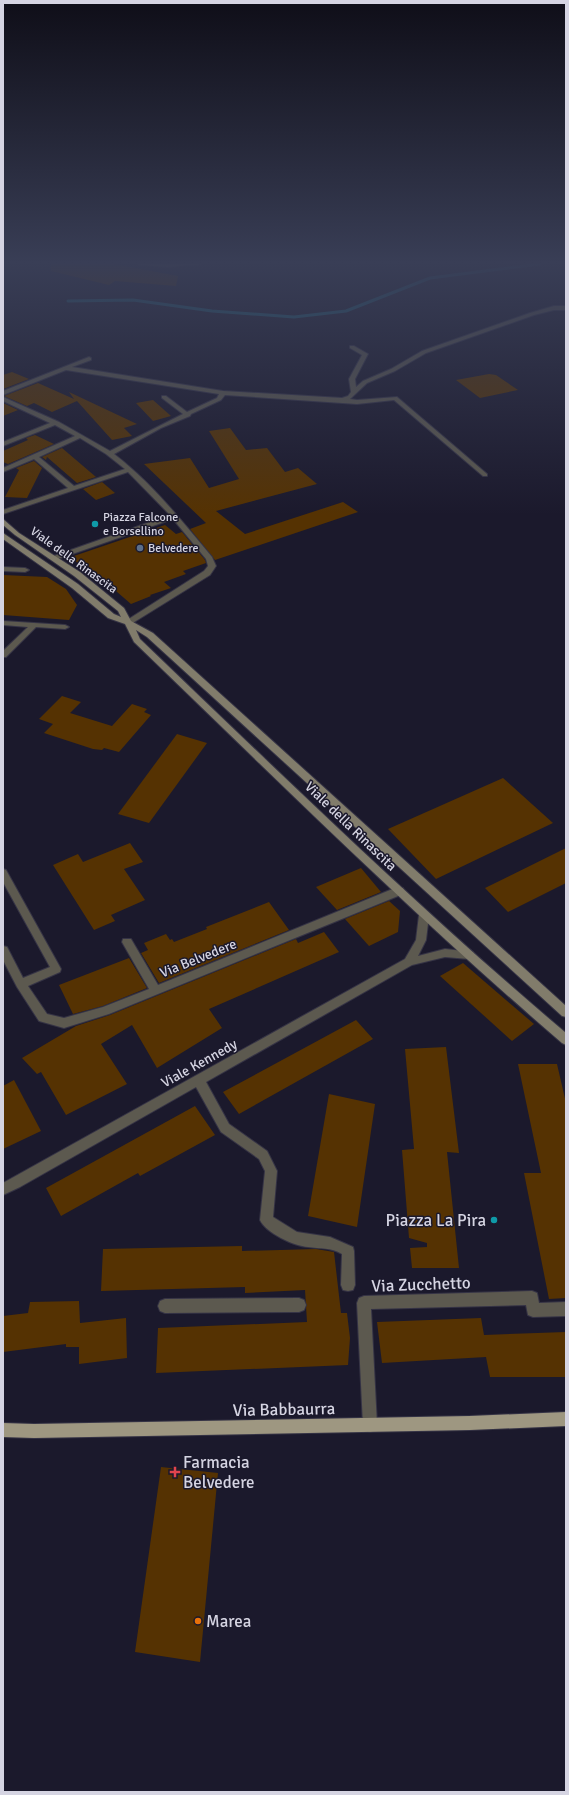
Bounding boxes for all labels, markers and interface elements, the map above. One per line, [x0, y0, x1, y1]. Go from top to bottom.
place label: Piazza Falcone e Borsellino [103, 510, 178, 539]
marker: Piazza Falcone e Borsellino [90, 519, 100, 529]
street label: Viale della Rinascita [27, 524, 120, 597]
place label: Belvedere [148, 541, 199, 556]
marker: Belvedere [135, 543, 145, 553]
street label: Viale della Rinascita [301, 778, 400, 875]
street label: Via Belvedere [157, 935, 239, 982]
street label: Viale Kennedy [158, 1035, 241, 1091]
place label: Piazza La Pira [386, 1210, 486, 1231]
marker: Piazza La Pira [489, 1215, 499, 1225]
street label: Via Zucchetto [371, 1272, 471, 1297]
street label: Via Babbaurra [233, 1398, 335, 1421]
place label: Farmacia Belvedere [183, 1452, 255, 1493]
marker: Farmacia Belvedere [170, 1467, 180, 1477]
place label: Marea [206, 1611, 251, 1632]
marker: Marea [193, 1616, 203, 1626]

